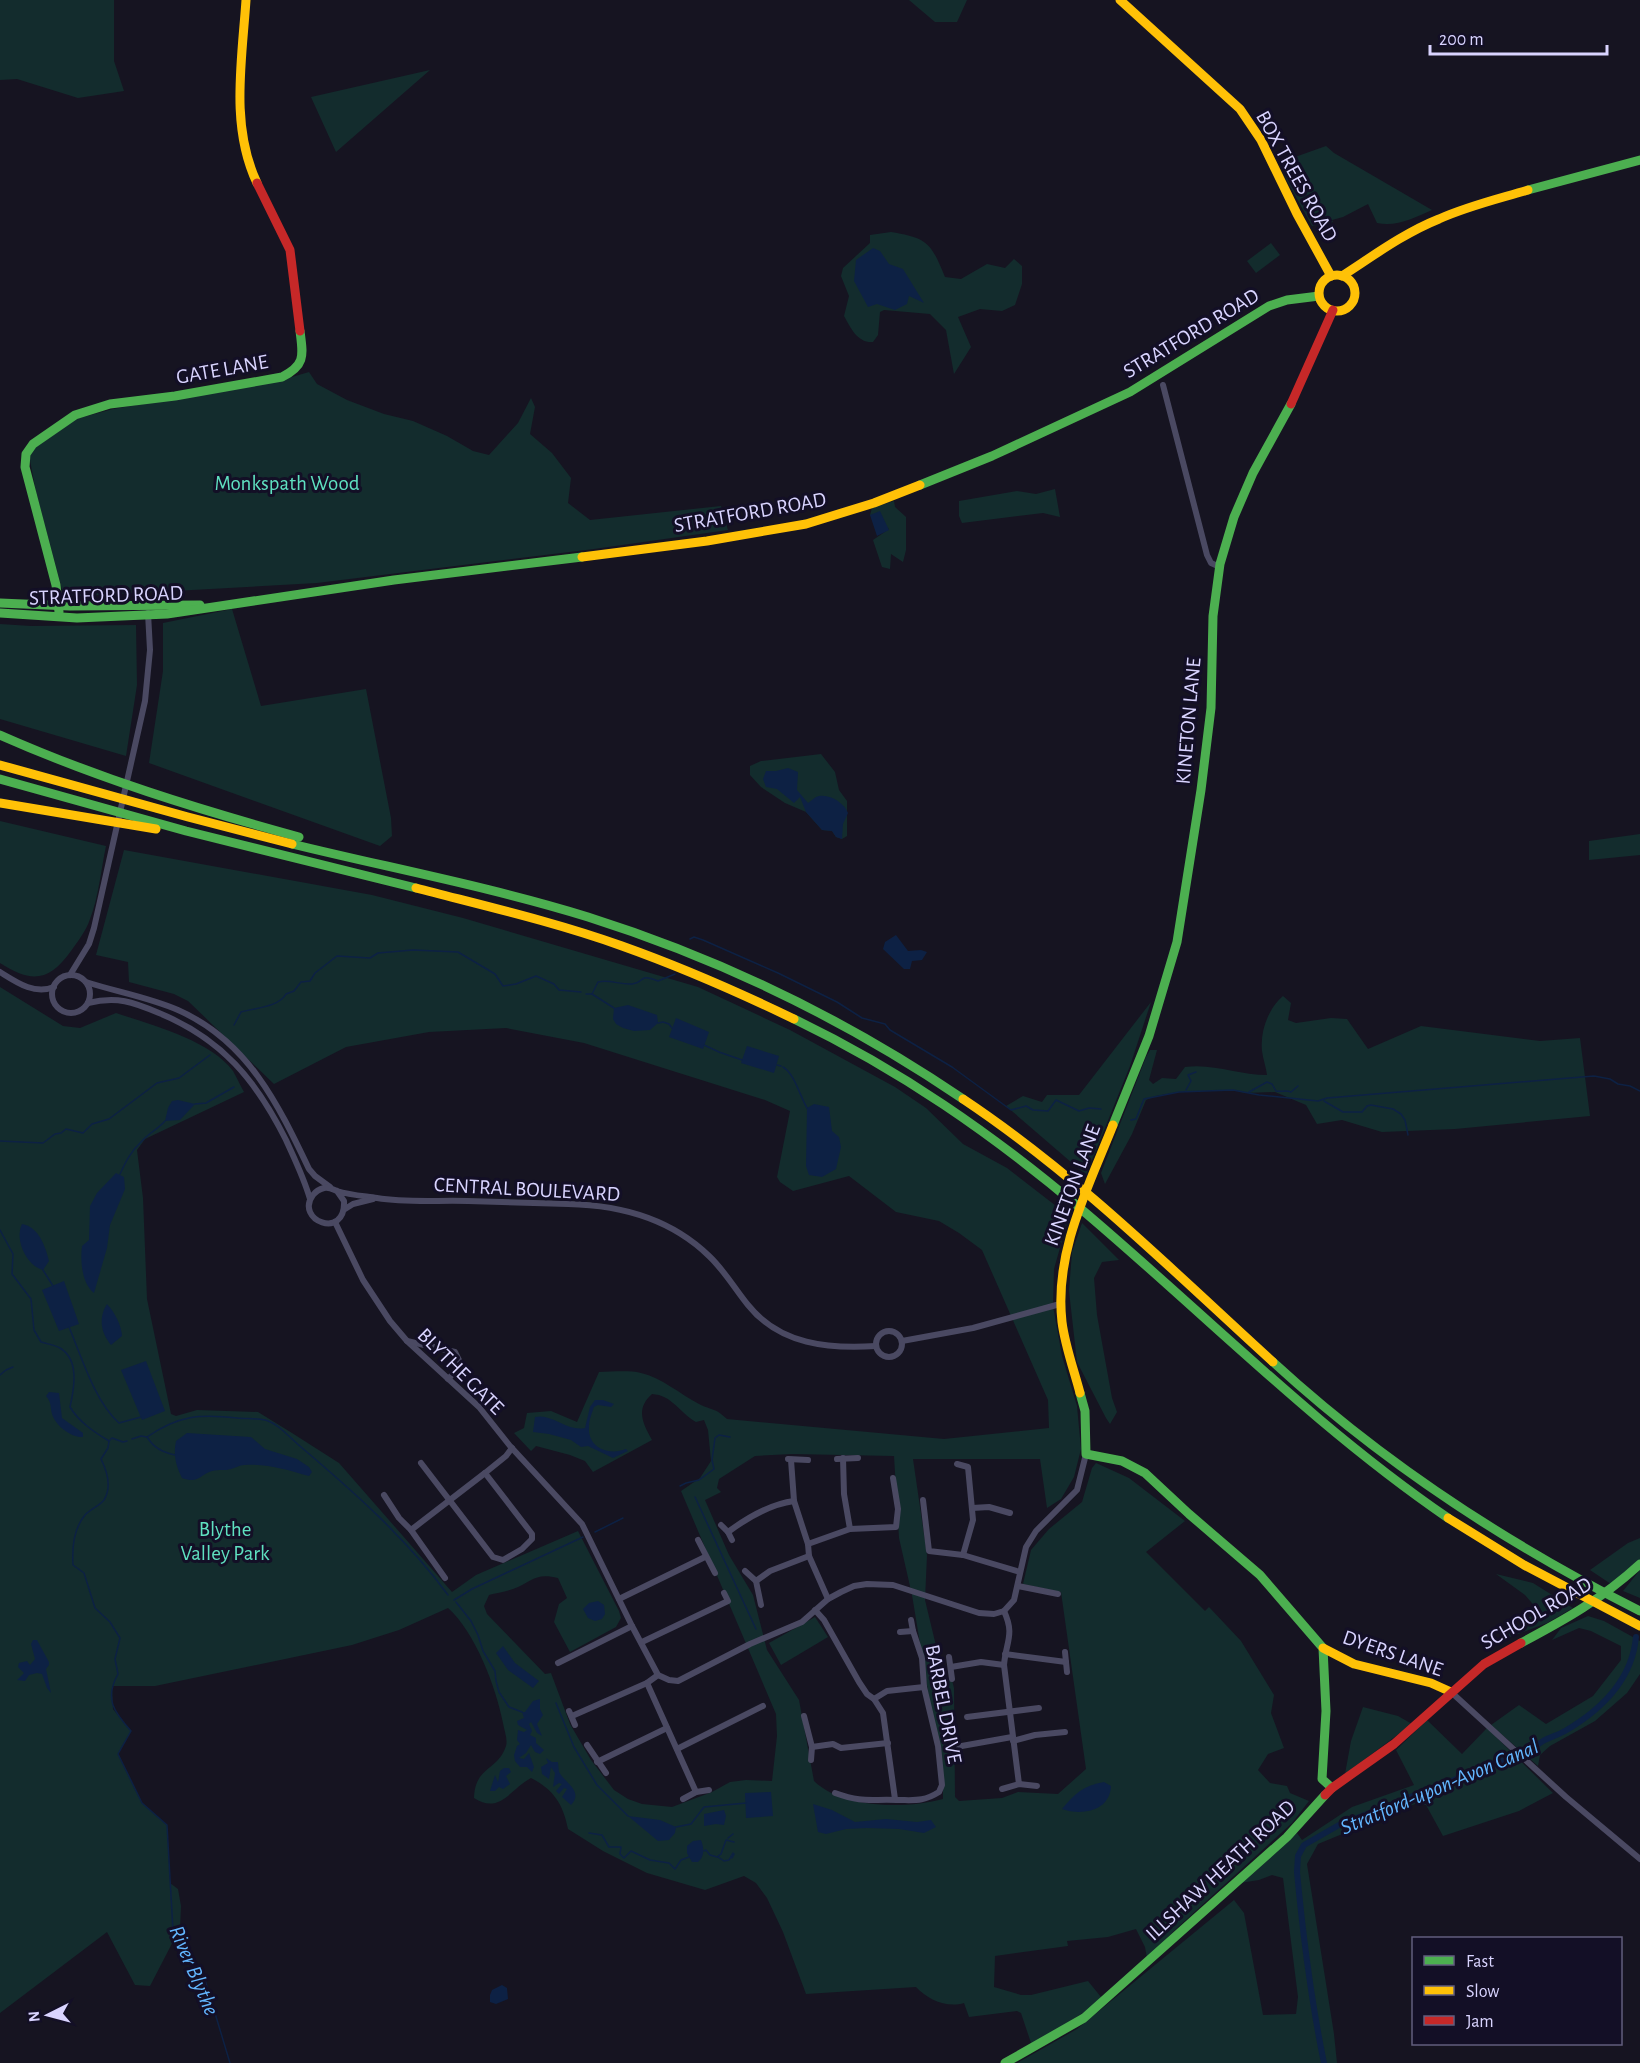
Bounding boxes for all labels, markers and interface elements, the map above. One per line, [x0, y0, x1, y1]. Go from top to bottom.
scale bar [1430, 18, 1607, 56]
text: 200 m [1439, 31, 1484, 49]
street label: BOX TREES ROAD [1252, 107, 1341, 245]
street label: STRATFORD ROAD [1120, 285, 1263, 382]
street label: GATE LANE [175, 351, 270, 388]
park label: Monkspath Wood [214, 473, 360, 494]
street label: STRATFORD ROAD [672, 489, 828, 536]
street label: STRATFORD ROAD [29, 582, 183, 609]
street label: KINETON LANE [1172, 657, 1205, 785]
street label: KINETON LANE [1041, 1122, 1104, 1249]
street label: CENTRAL BOULEVARD [433, 1174, 621, 1205]
street label: BLYTHE GATE [414, 1324, 508, 1418]
park label: Blythe Valley Park [180, 1519, 270, 1564]
street label: SCHOOL ROAD [1477, 1573, 1595, 1654]
street label: DYERS LANE [1340, 1627, 1446, 1680]
street label: BARBEL DRIVE [922, 1643, 965, 1766]
water label: Stratford-upon-Avon Canal [1337, 1735, 1542, 1840]
street label: ILLSHAW HEATH ROAD [1142, 1796, 1299, 1945]
water label: River Blythe [165, 1922, 223, 2019]
legend [1412, 1937, 1622, 2045]
text: Fast [1466, 1953, 1494, 1971]
text: Slow [1466, 1983, 1499, 2001]
north arrow [18, 1985, 78, 2045]
text: N [26, 2010, 43, 2023]
text: Jam [1466, 2013, 1494, 2031]

